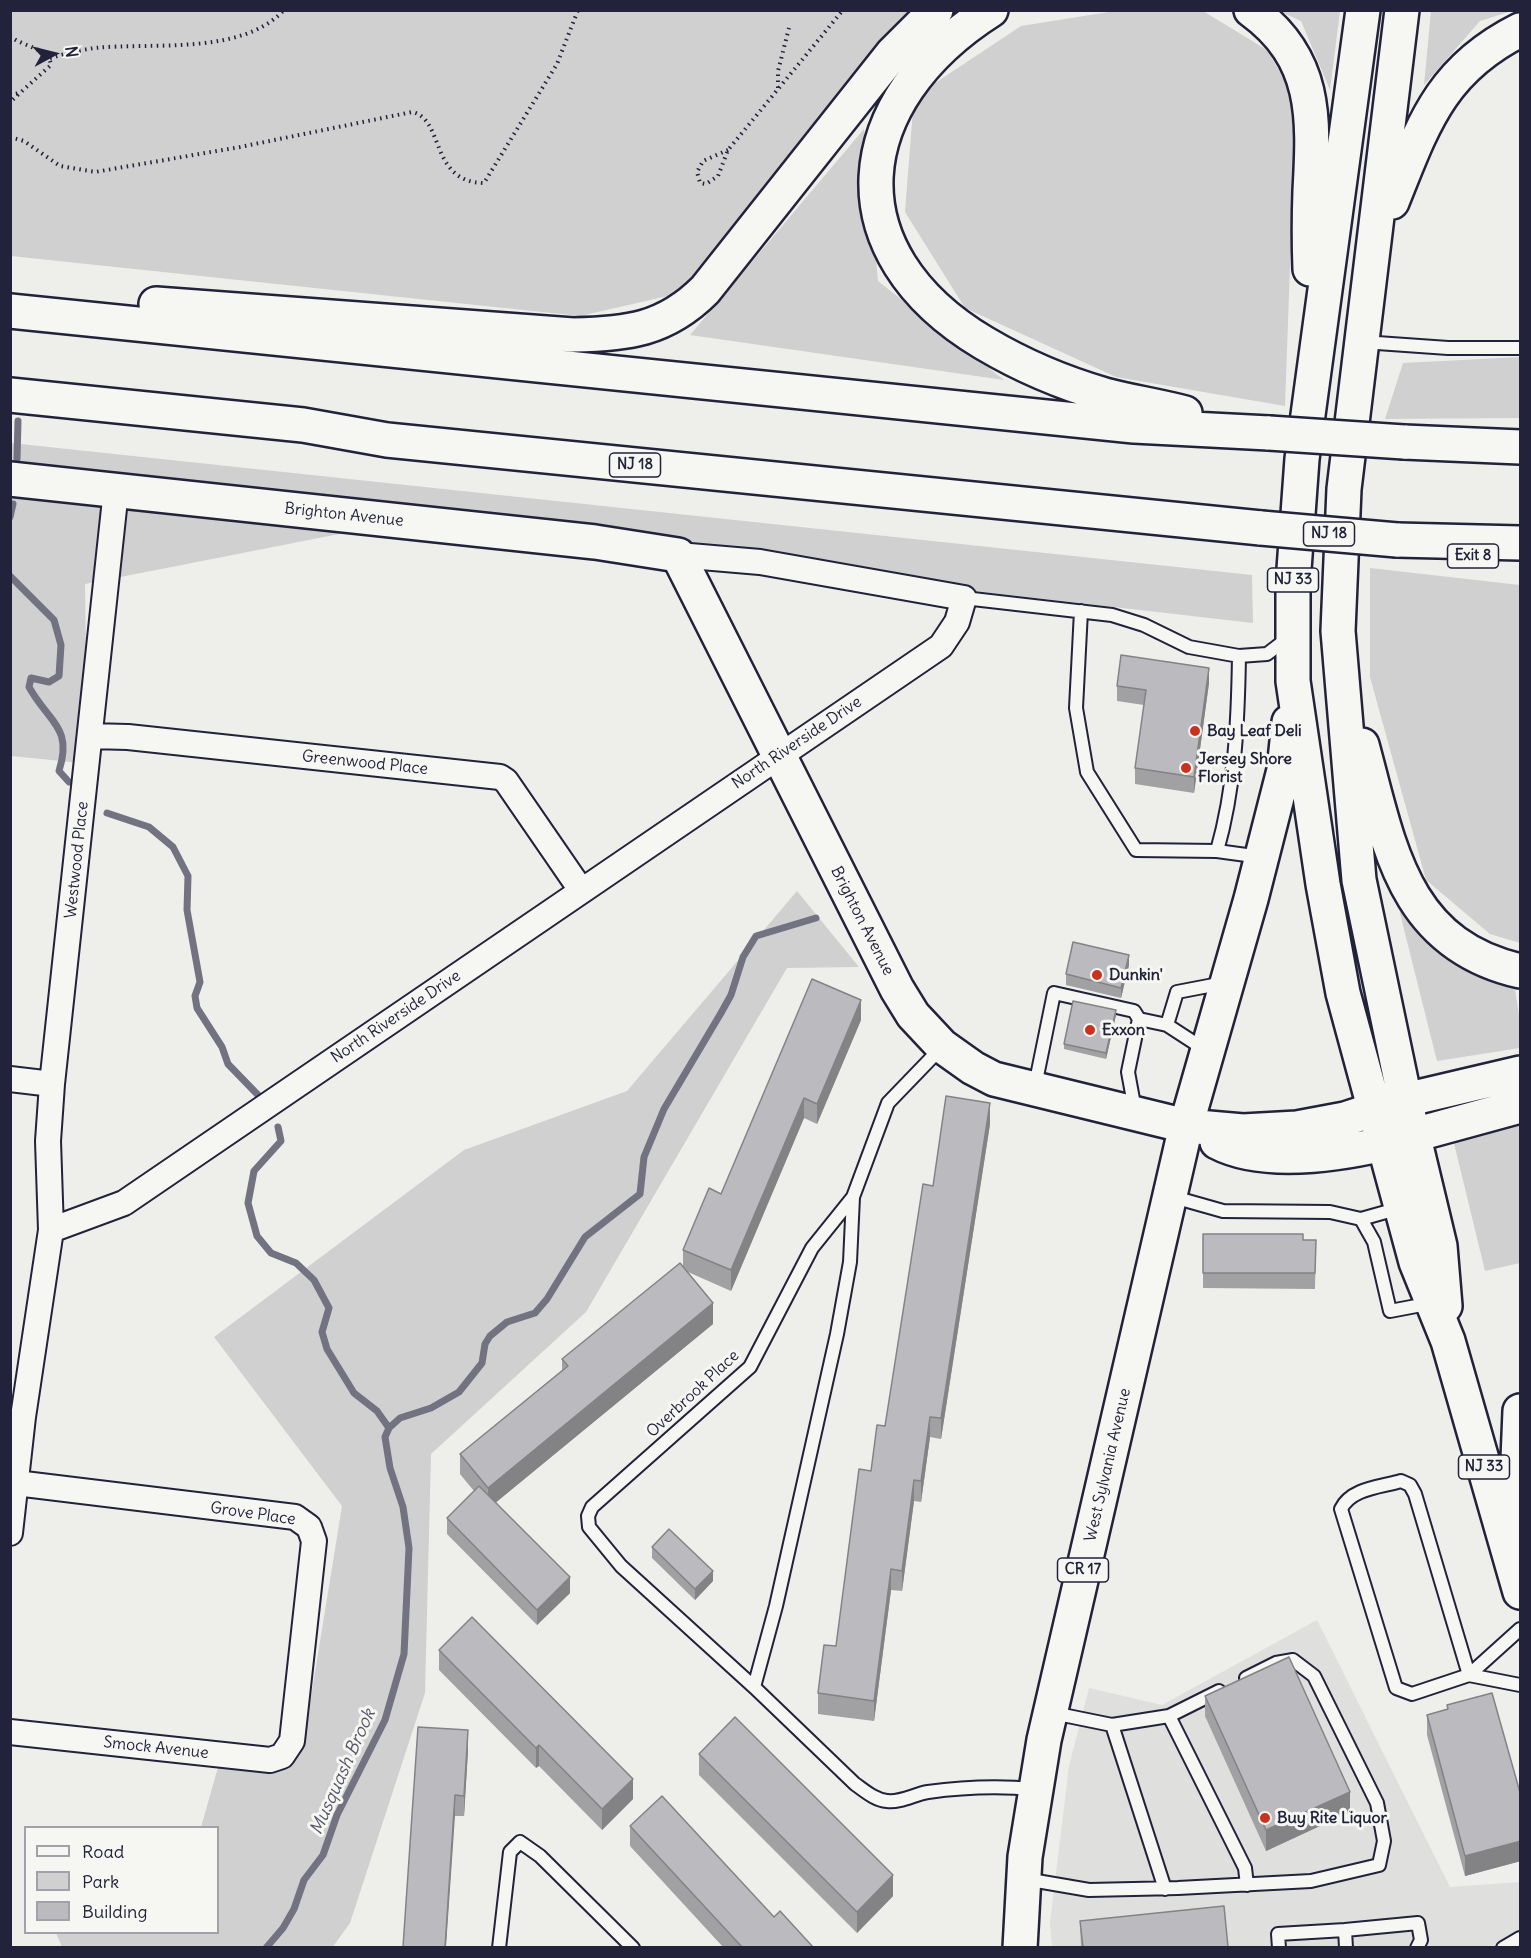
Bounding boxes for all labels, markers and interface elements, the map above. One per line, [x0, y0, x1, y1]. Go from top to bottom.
north arrow [24, 24, 84, 84]
text: N [61, 45, 82, 59]
road number: NJ 18 [610, 453, 660, 477]
street label: Brighton Avenue [283, 499, 405, 531]
road number: NJ 18 [1304, 522, 1354, 546]
road number: Exit 8 [1448, 544, 1498, 568]
road number: NJ 33 [1268, 568, 1318, 592]
street label: North Riverside Drive [729, 693, 865, 793]
place label: Bay Leaf Deli [1207, 721, 1302, 741]
marker: Bay Leaf Deli [1188, 724, 1202, 738]
street label: Greenwood Place [301, 747, 429, 779]
place label: Jersey Shore Florist [1198, 749, 1292, 787]
marker: Jersey Shore Florist [1179, 761, 1193, 775]
street label: Westwood Place [61, 800, 93, 920]
street label: Brighton Avenue [826, 863, 898, 979]
place label: Dunkin' [1109, 965, 1163, 985]
street label: North Riverside Drive [328, 967, 464, 1067]
marker: Dunkin' [1090, 968, 1104, 982]
place label: Exxon [1102, 1020, 1145, 1040]
marker: Exxon [1083, 1023, 1097, 1037]
street label: Overbrook Place [643, 1346, 743, 1442]
street label: West Sylvania Avenue [1081, 1386, 1135, 1544]
road number: NJ 33 [1458, 1455, 1510, 1479]
street label: Grove Place [209, 1499, 297, 1529]
road number: CR 17 [1058, 1558, 1108, 1582]
water label: Musquash Brook [306, 1706, 380, 1838]
street label: Smock Avenue [102, 1733, 210, 1763]
place label: Buy Rite Liquor [1277, 1808, 1387, 1828]
marker: Buy Rite Liquor [1258, 1811, 1272, 1825]
legend [24, 1826, 219, 1934]
text: Road [82, 1840, 124, 1863]
text: Park [82, 1870, 119, 1893]
text: Building [82, 1900, 147, 1923]

